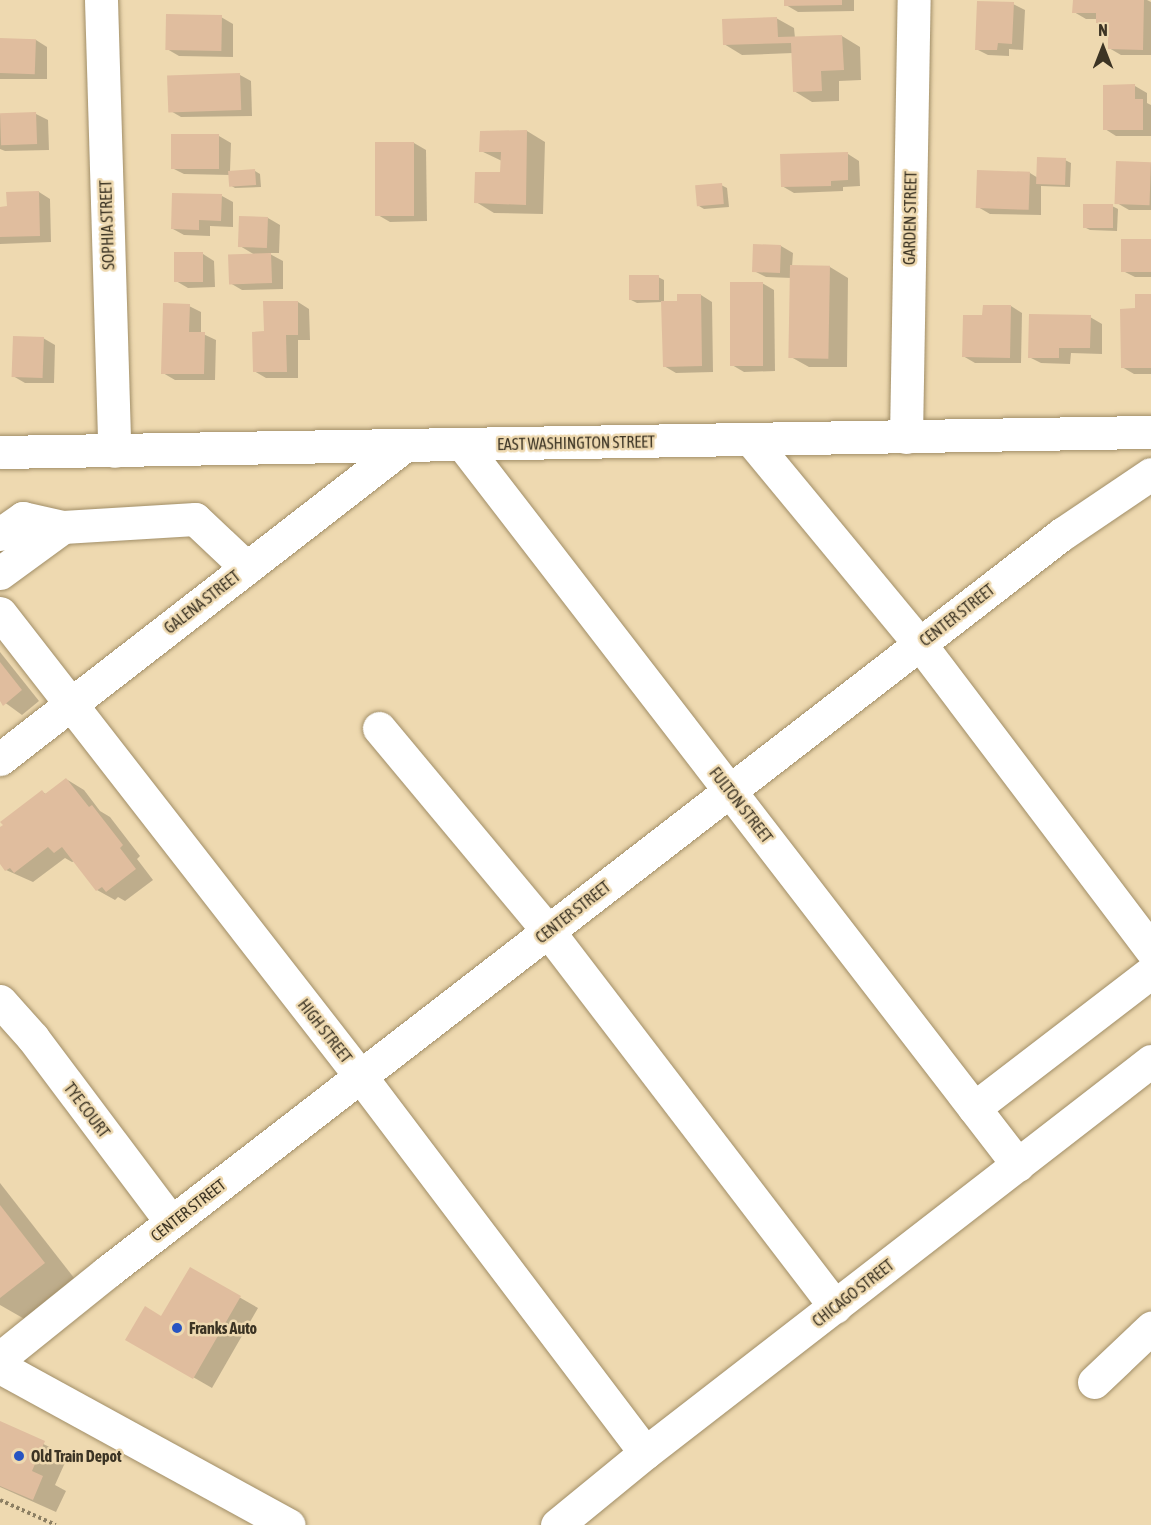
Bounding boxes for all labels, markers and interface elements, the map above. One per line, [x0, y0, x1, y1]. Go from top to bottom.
north arrow [1073, 18, 1133, 78]
text: N [1098, 21, 1108, 39]
street label: GARDEN STREET [900, 171, 920, 265]
street label: SOPHIA STREET [96, 180, 118, 270]
street label: EAST WASHINGTON STREET [497, 432, 655, 454]
street label: GALENA STREET [160, 566, 244, 638]
street label: CENTER STREET [916, 580, 998, 650]
street label: FULTON STREET [706, 763, 776, 847]
street label: CENTER STREET [532, 877, 614, 947]
street label: HIGH STREET [294, 995, 356, 1067]
street label: TYE COURT [60, 1079, 114, 1141]
street label: CENTER STREET [147, 1175, 229, 1245]
street label: CHICAGO STREET [808, 1255, 898, 1331]
place label: Franks Auto [189, 1318, 257, 1338]
marker: Franks Auto [170, 1321, 184, 1335]
place label: Old Train Depot [31, 1446, 122, 1466]
marker: Old Train Depot [12, 1449, 26, 1463]

